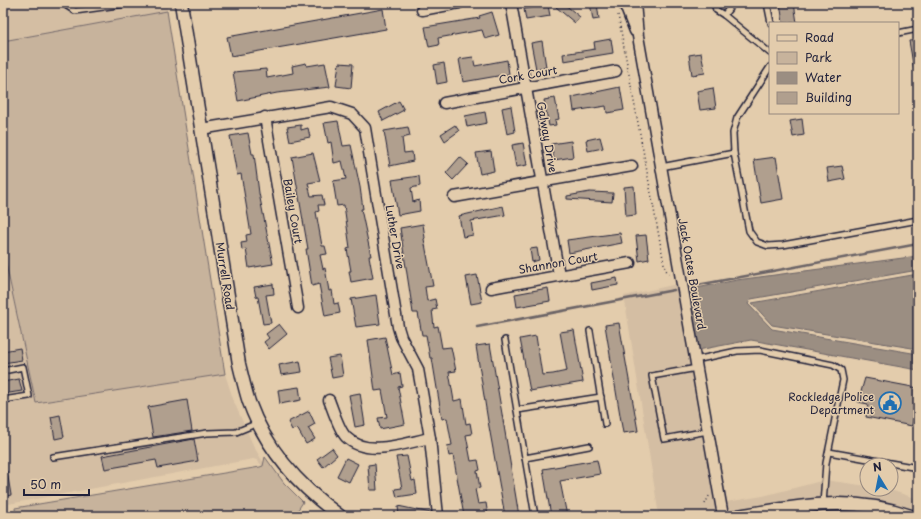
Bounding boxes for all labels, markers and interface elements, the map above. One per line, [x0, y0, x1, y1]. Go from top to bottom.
legend [769, 22, 899, 114]
text: Road [805, 28, 834, 46]
text: Park [805, 48, 832, 66]
street label: Cork Court [497, 61, 559, 88]
text: Water [805, 68, 842, 86]
text: Building [805, 88, 852, 106]
street label: Galway Drive [533, 100, 562, 174]
street label: Bailey Court [279, 177, 308, 245]
street label: Luther Drive [381, 203, 410, 271]
street label: Jack Oates Boulevard [674, 217, 711, 331]
street label: Murrell Road [212, 241, 239, 311]
street label: Shannon Court [517, 247, 599, 278]
place label: Rockledge Police Department [788, 388, 875, 418]
public building icon: Rockledge Police Department [877, 390, 903, 416]
north arrow [859, 457, 899, 497]
text: N [871, 457, 883, 476]
scale bar [24, 471, 89, 497]
text: 50 m [30, 475, 61, 493]

